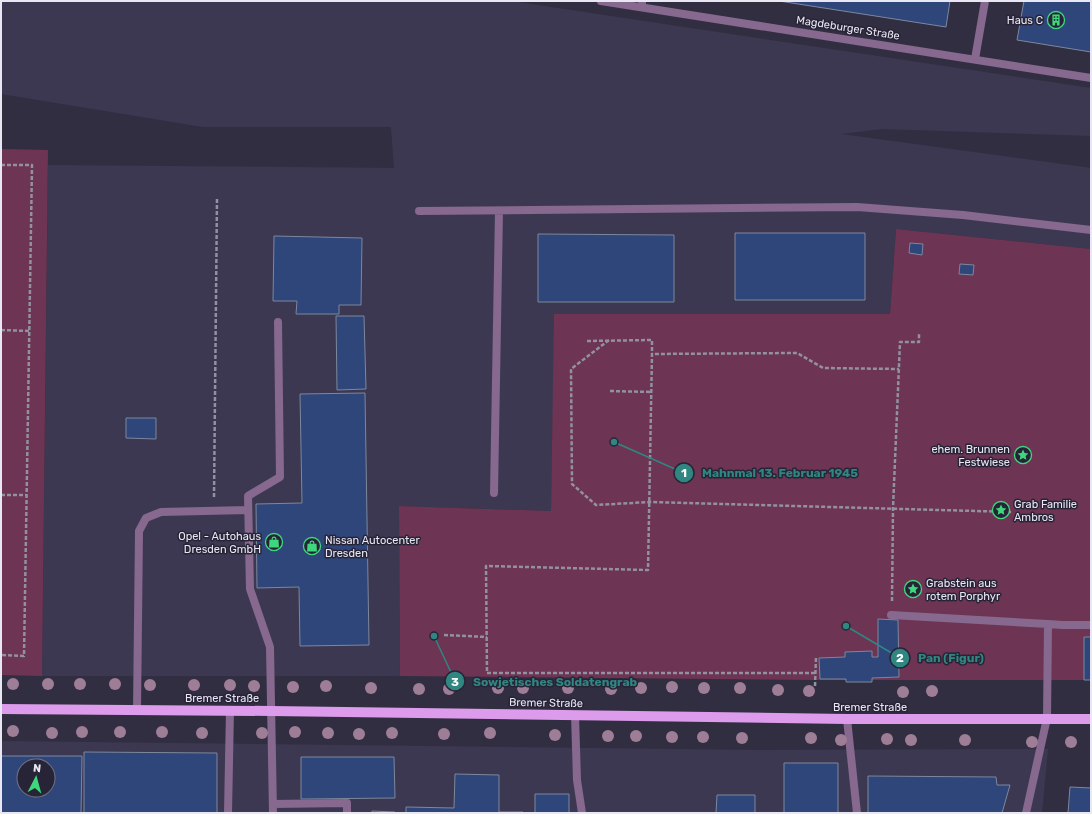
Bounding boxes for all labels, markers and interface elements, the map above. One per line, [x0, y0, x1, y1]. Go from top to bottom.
building icon: Haus C [1046, 10, 1066, 30]
street label: Magdeburger Straße [795, 13, 901, 43]
place label: Haus C [1007, 14, 1043, 27]
place label: ehem. Brunnen Festwiese [931, 443, 1010, 469]
place icon: ehem. Brunnen Festwiese [1013, 445, 1033, 465]
callout: Mahnmal 13. Februar 1945 [674, 461, 866, 485]
text: 1 [681, 466, 687, 480]
text: Mahnmal 13. Februar 1945 [702, 466, 858, 480]
place label: Grab Familie Ambros [1014, 498, 1077, 524]
place icon: Grab Familie Ambros [991, 500, 1011, 520]
place label: Opel - Autohaus Dresden GmbH [178, 530, 261, 556]
shop icon: Opel - Autohaus Dresden GmbH [264, 532, 284, 552]
place label: Nissan Autocenter Dresden [325, 534, 420, 560]
shop icon: Nissan Autocenter Dresden [302, 536, 322, 556]
place label: Grabstein aus rotem Porphyr [926, 577, 1001, 603]
place icon: Grabstein aus rotem Porphyr [903, 579, 923, 599]
callout: Pan (Figur) [890, 646, 992, 670]
text: 2 [896, 651, 904, 665]
text: Pan (Figur) [918, 651, 984, 665]
callout: Sowjetisches Soldatengrab [445, 669, 645, 693]
text: 3 [451, 675, 459, 689]
text: Sowjetisches Soldatengrab [473, 675, 637, 689]
street label: Bremer Straße [185, 692, 259, 705]
street label: Bremer Straße [509, 696, 583, 710]
street label: Bremer Straße [833, 701, 907, 714]
north arrow [16, 758, 56, 798]
text: N [32, 762, 42, 775]

